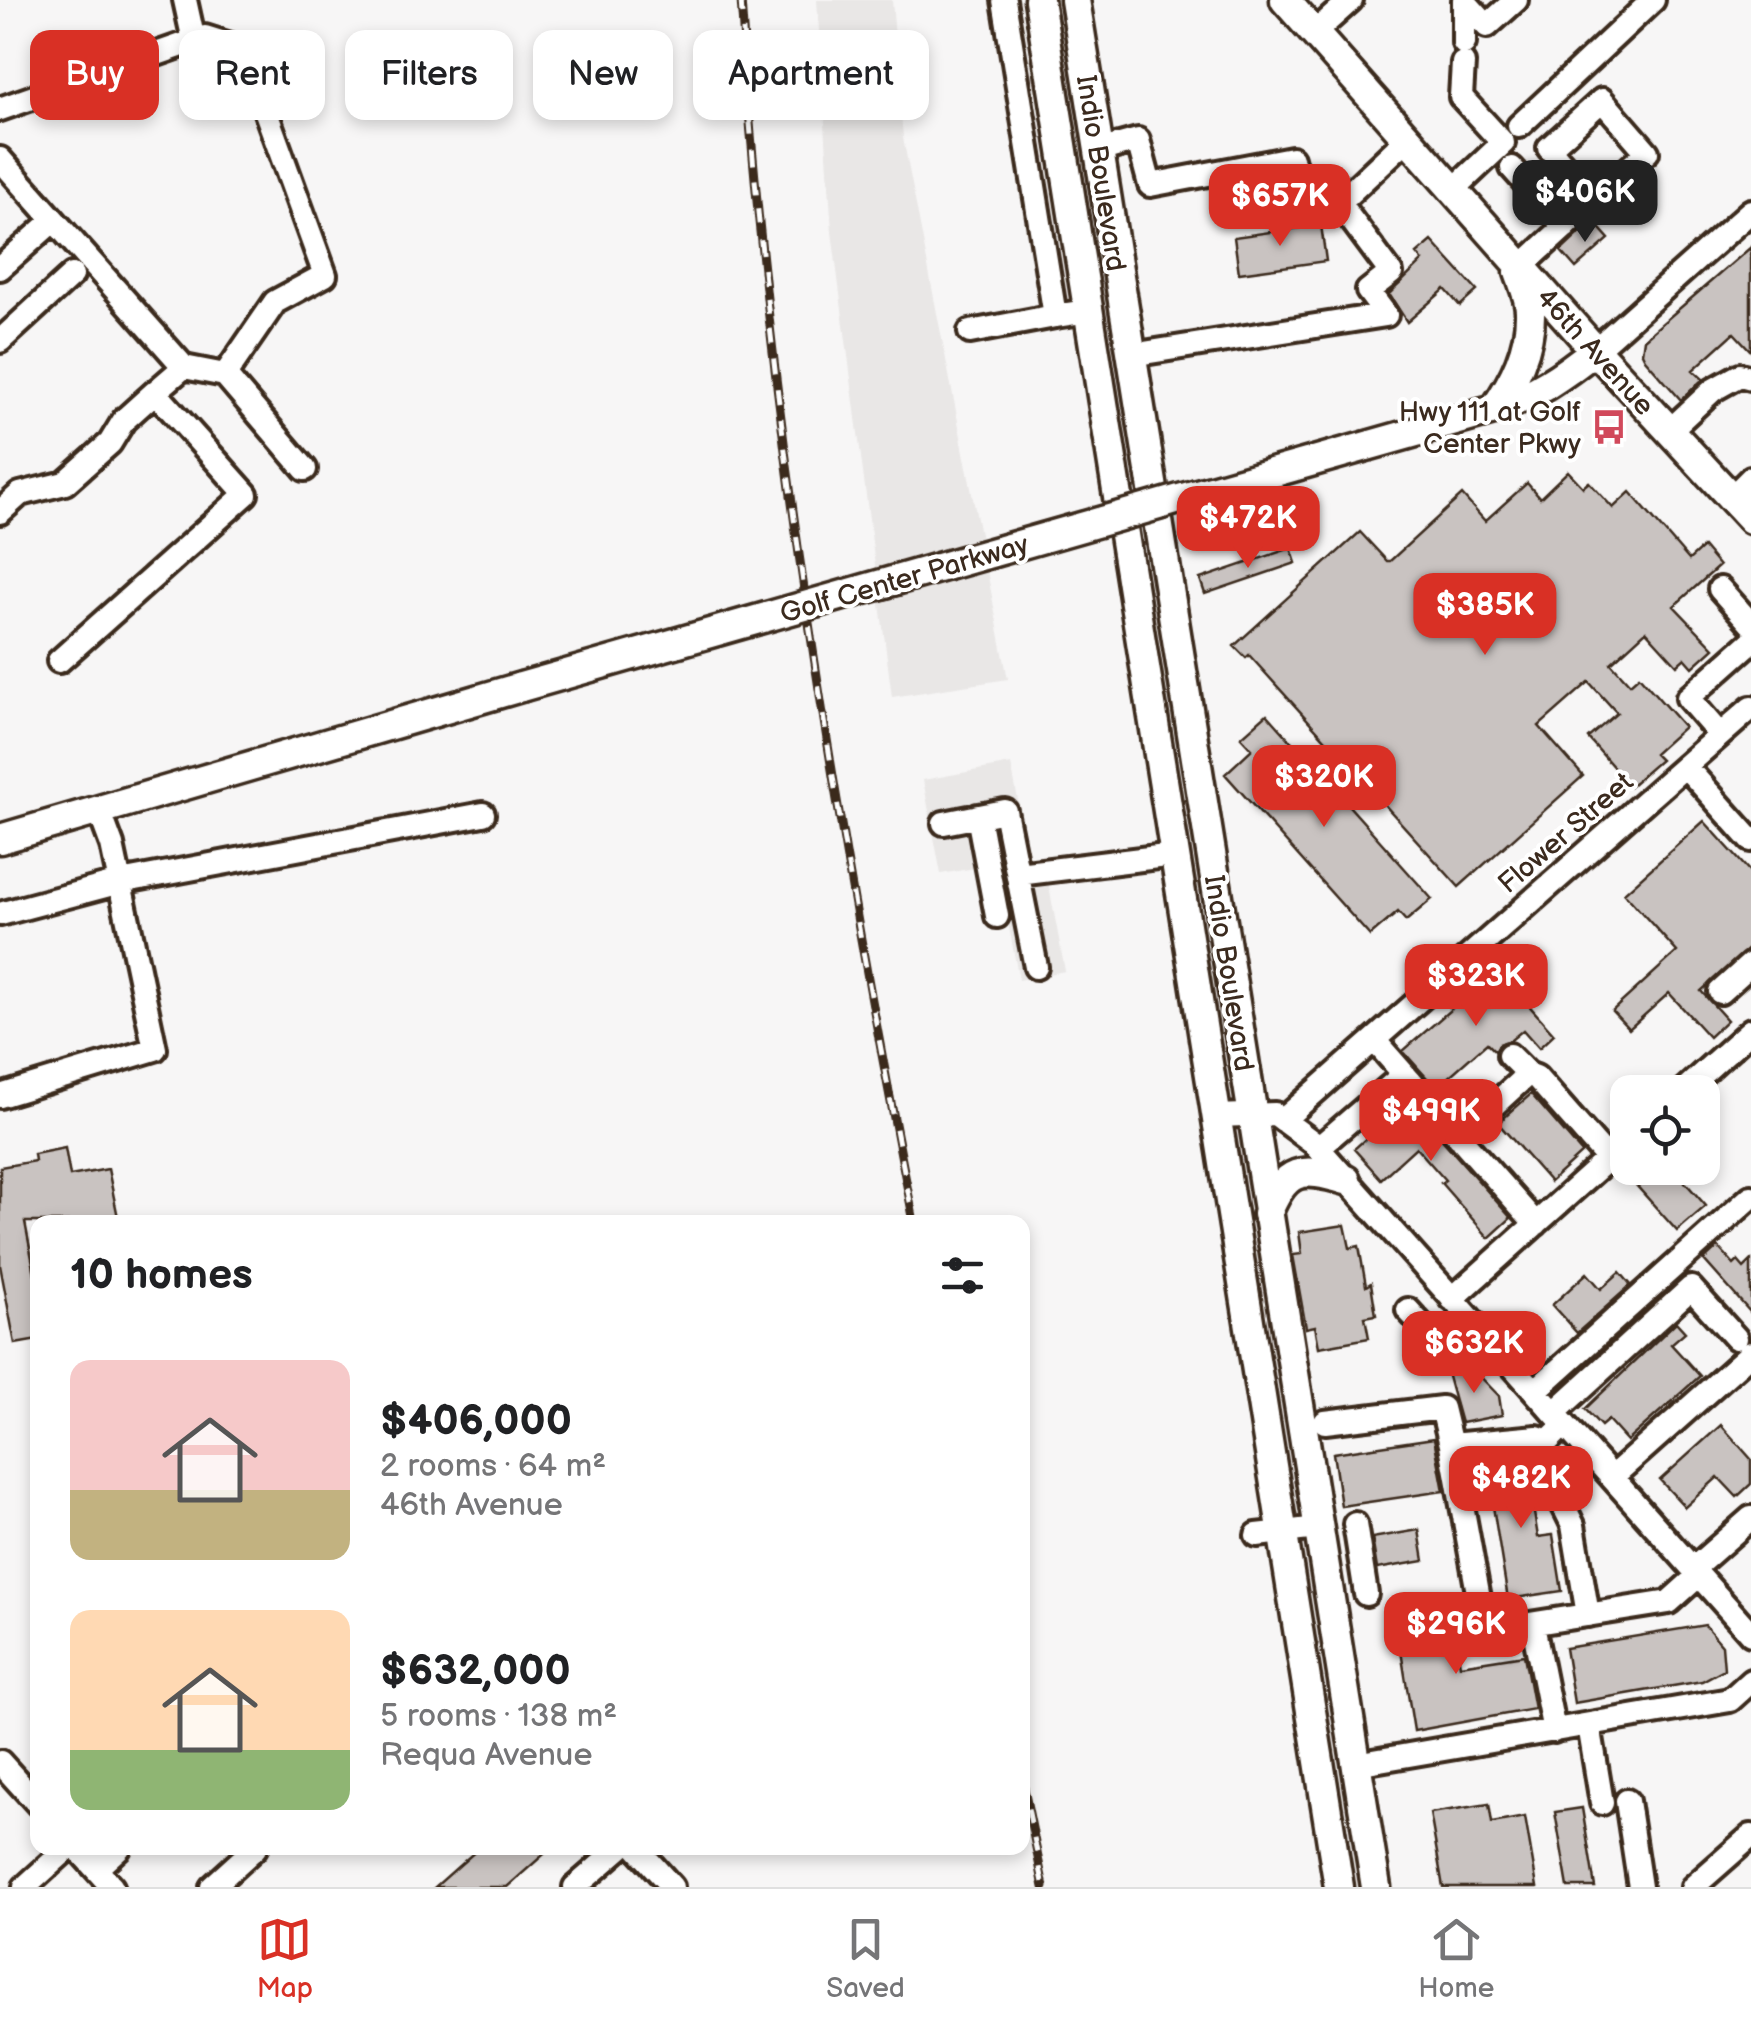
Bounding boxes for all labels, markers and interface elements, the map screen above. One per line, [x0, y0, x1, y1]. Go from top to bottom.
chip: Buy [30, 30, 159, 120]
chip: Rent [179, 30, 325, 120]
chip: Filters [345, 30, 513, 120]
chip: New [533, 30, 673, 120]
chip: Apartment [693, 30, 929, 120]
street label: Indio Boulevard [1069, 73, 1132, 274]
pin: $406K [1515, 160, 1655, 245]
pin: $657K [1210, 164, 1350, 249]
text: $406K [1534, 173, 1636, 212]
text: $657K [1231, 177, 1329, 216]
street label: 46th Avenue [1529, 282, 1661, 422]
place label: Hwy 111 at Golf Center Pkwy [1399, 396, 1581, 461]
bus stop icon: Hwy 111 at Golf Center Pkwy [1590, 408, 1628, 446]
pin: $472K [1178, 486, 1318, 571]
text: $472K [1199, 499, 1297, 538]
street label: Golf Center Parkway [776, 528, 1033, 631]
pin: $385K [1415, 573, 1555, 658]
text: $385K [1435, 586, 1535, 625]
pin: $320K [1254, 745, 1394, 830]
text: $320K [1274, 758, 1374, 797]
street label: Flower Street [1492, 765, 1640, 901]
street label: Indio Boulevard [1197, 873, 1260, 1074]
pin: $323K [1406, 944, 1546, 1029]
text: $323K [1427, 957, 1525, 996]
map controls [1610, 1075, 1720, 1185]
button: locate [1610, 1075, 1720, 1185]
pin: $499K [1361, 1079, 1501, 1164]
text: $499K [1381, 1092, 1481, 1131]
icon: filters [935, 1248, 990, 1303]
text: 10 homes [70, 1250, 253, 1301]
pin: $632K [1404, 1311, 1544, 1396]
text: $632K [1424, 1324, 1524, 1363]
text: $406,000 [380, 1396, 572, 1447]
icon: home [150, 1400, 270, 1520]
pin: $482K [1451, 1446, 1591, 1531]
text: 2 rooms · 64 m² [380, 1447, 606, 1486]
text: $482K [1471, 1459, 1571, 1498]
text: 46th Avenue [380, 1486, 563, 1525]
pin: $296K [1386, 1592, 1526, 1677]
text: $296K [1406, 1605, 1506, 1644]
text: $632,000 [380, 1646, 571, 1697]
icon: home [150, 1650, 270, 1770]
text: 5 rooms · 138 m² [380, 1697, 617, 1736]
text: Requa Avenue [380, 1736, 592, 1775]
tab: Map [257, 1912, 313, 2005]
tab: Saved [826, 1912, 905, 2005]
tab: Home [1418, 1912, 1494, 2005]

